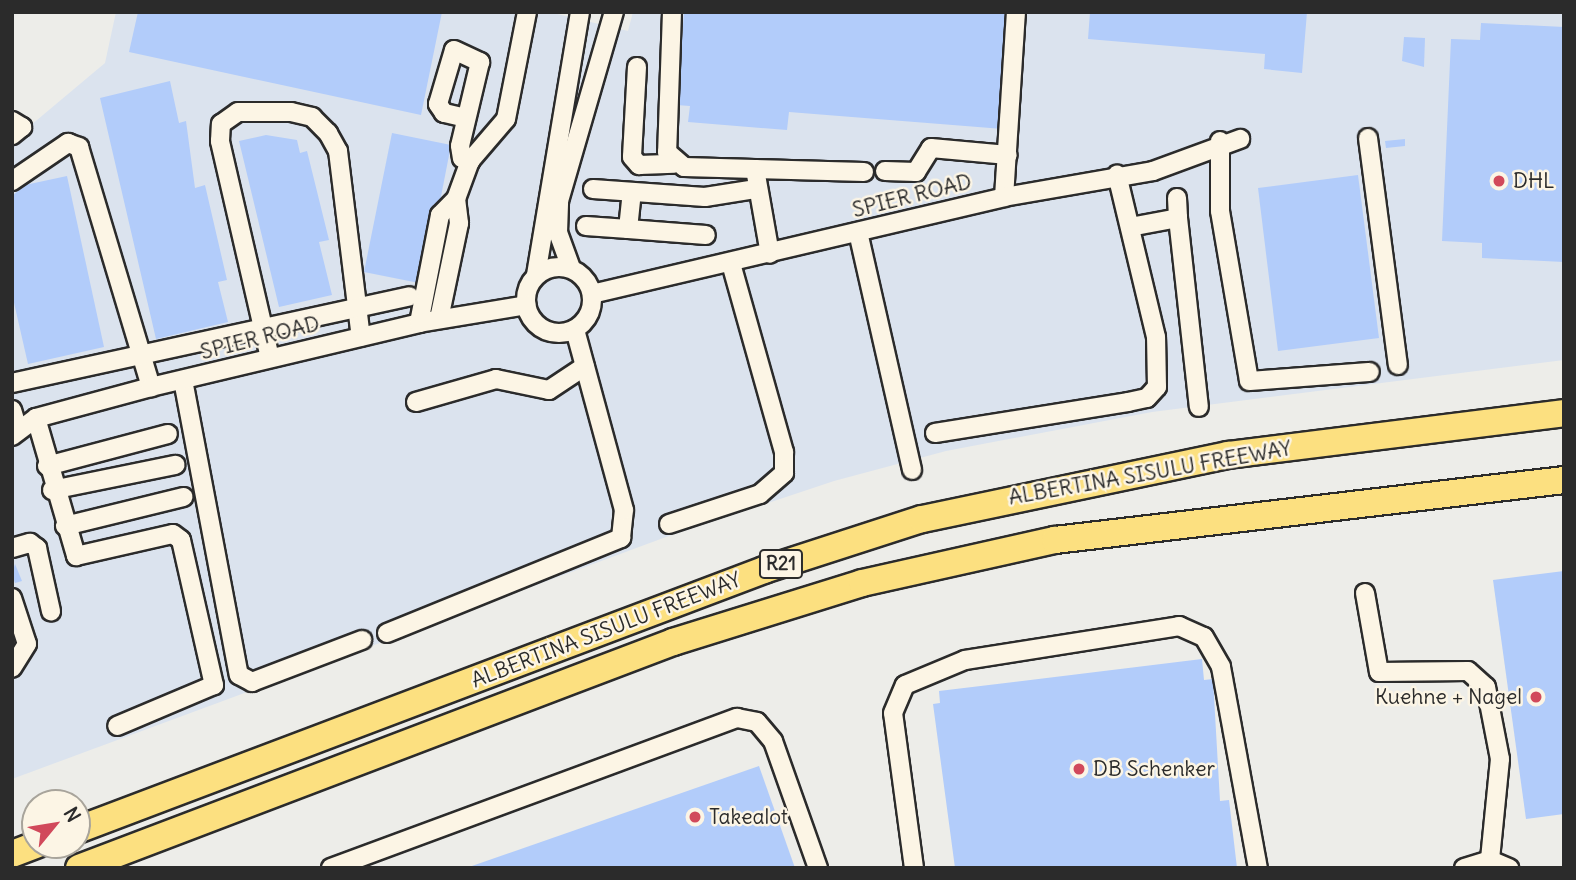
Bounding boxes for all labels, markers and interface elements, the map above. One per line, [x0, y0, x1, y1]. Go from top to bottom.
place label: DHL [1513, 168, 1554, 194]
street label: SPIER ROAD [850, 169, 974, 223]
marker: DHL [1491, 173, 1507, 189]
street label: SPIER ROAD [198, 311, 322, 365]
street label: ALBERTINA SISULU FREEWAY [1007, 436, 1293, 510]
road number: R21 [758, 548, 804, 580]
street label: ALBERTINA SISULU FREEWAY [468, 567, 744, 693]
place label: Kuehne + Nagel [1375, 684, 1522, 710]
marker: Kuehne + Nagel [1528, 689, 1544, 705]
place label: DB Schenker [1093, 756, 1215, 782]
marker: DB Schenker [1071, 761, 1087, 777]
north arrow [21, 789, 91, 859]
text: N [59, 803, 86, 826]
place label: Takealot [709, 804, 788, 830]
marker: Takealot [687, 809, 703, 825]

